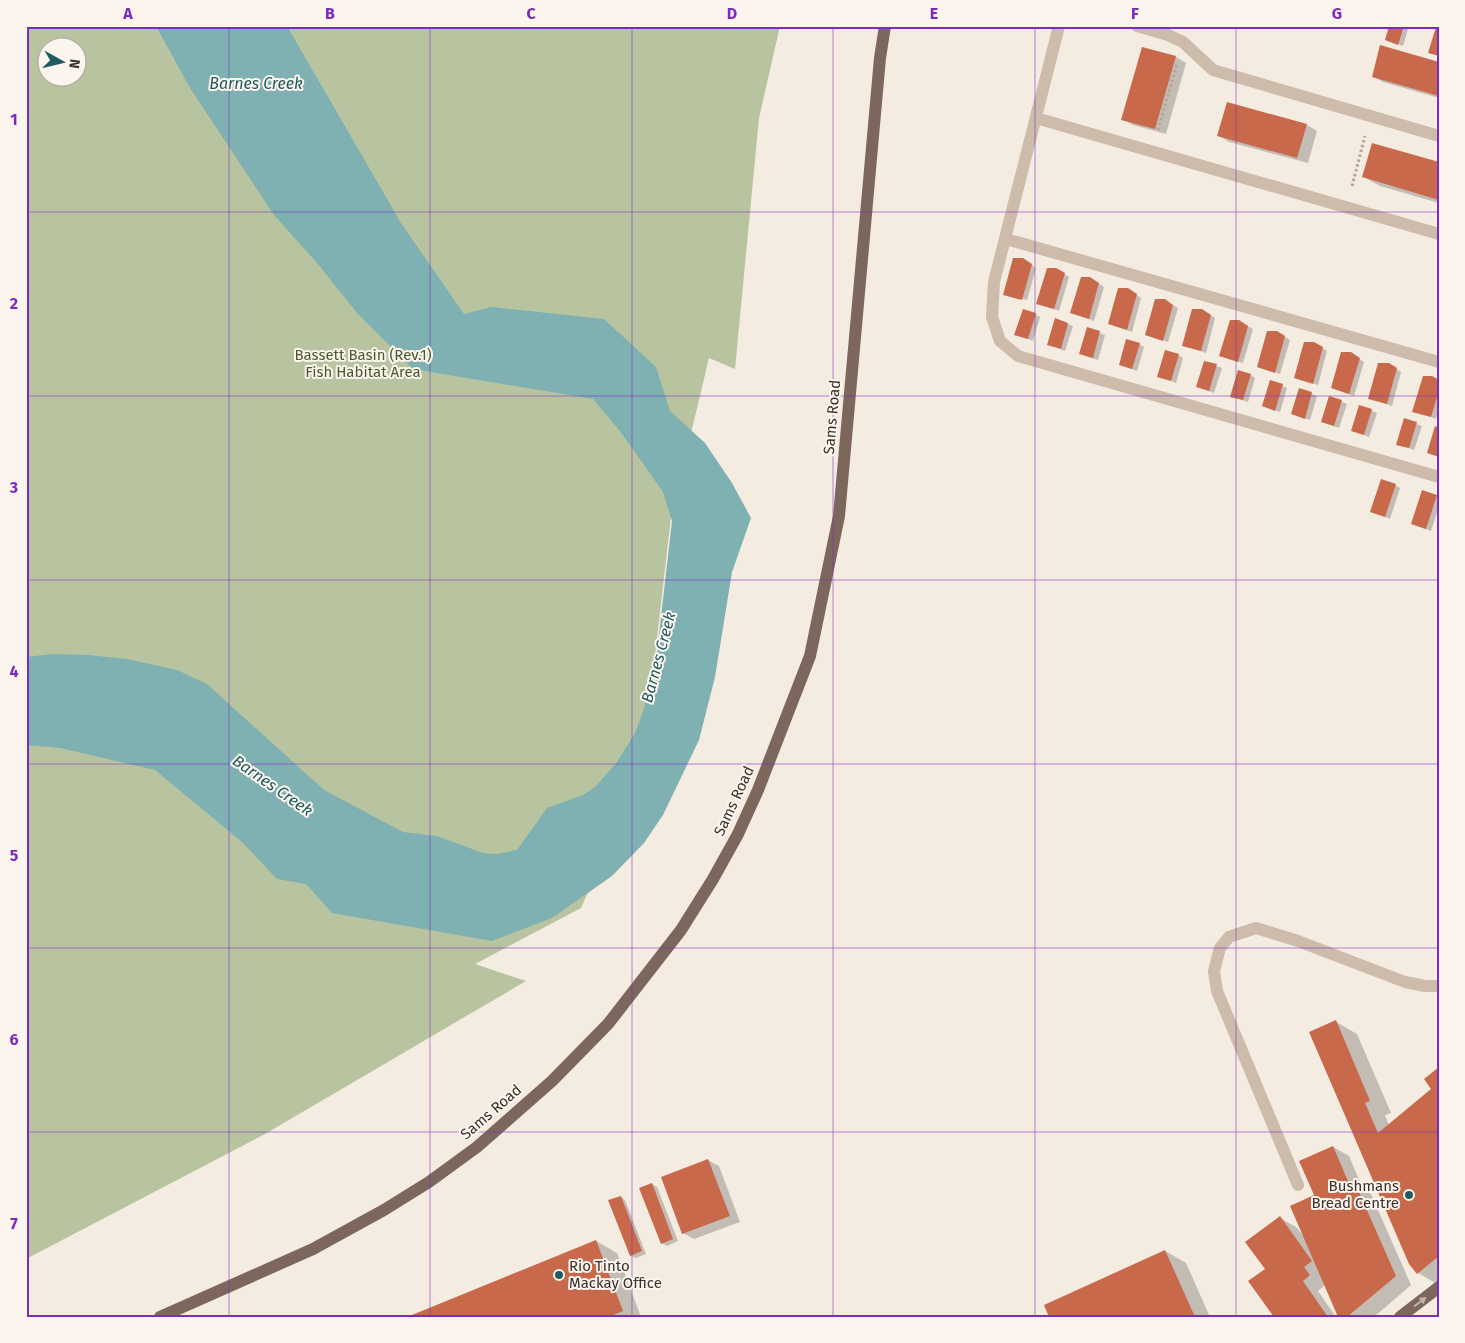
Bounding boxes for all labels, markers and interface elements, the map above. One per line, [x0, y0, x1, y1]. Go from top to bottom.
text: A [122, 4, 133, 23]
text: B [325, 4, 335, 23]
text: C [526, 4, 536, 23]
text: D [727, 4, 737, 23]
text: E [930, 4, 938, 23]
text: F [1131, 4, 1139, 23]
text: G [1332, 4, 1342, 23]
north arrow [38, 38, 88, 88]
text: N [65, 58, 83, 70]
water label: Barnes Creek [209, 74, 303, 93]
text: 1 [10, 110, 18, 129]
text: 2 [10, 294, 18, 313]
park label: Bassett Basin (Rev.1) Fish Habitat Area [294, 346, 432, 381]
street label: Sams Road [820, 379, 844, 455]
text: 3 [9, 478, 18, 497]
water label: Barnes Creek [637, 609, 680, 705]
text: 4 [9, 662, 19, 681]
water label: Barnes Creek [229, 751, 317, 820]
street label: Sams Road [710, 763, 758, 839]
text: 5 [10, 846, 19, 865]
text: 6 [9, 1030, 19, 1049]
street label: Sams Road [457, 1081, 525, 1143]
place label: Bushmans Bread Centre [1311, 1177, 1399, 1212]
marker: Bushmans Bread Centre [1403, 1189, 1415, 1201]
text: 7 [10, 1214, 18, 1233]
place label: Rio Tinto Mackay Office [569, 1257, 662, 1292]
marker: Rio Tinto Mackay Office [553, 1269, 565, 1281]
one-way arrow [1413, 1297, 1427, 1307]

